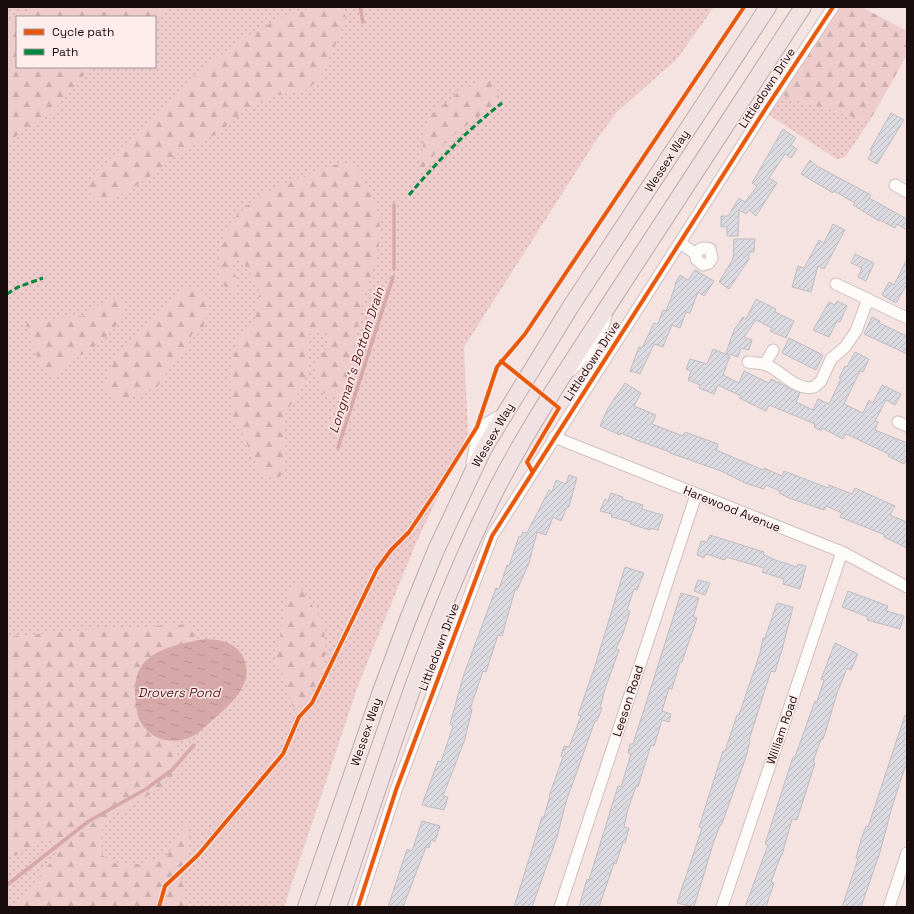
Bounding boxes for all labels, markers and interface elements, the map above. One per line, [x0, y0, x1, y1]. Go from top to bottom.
legend [16, 16, 156, 68]
text: Cycle path [52, 24, 114, 40]
text: Path [52, 44, 78, 60]
street label: Littledown Drive [735, 45, 799, 131]
street label: Wessex Way [641, 127, 693, 195]
water label: Longman's Bottom Drain [325, 284, 388, 435]
street label: Littledown Drive [560, 318, 624, 404]
street label: Wessex Way [468, 400, 518, 470]
street label: Harewood Avenue [681, 482, 783, 536]
street label: Littledown Drive [415, 601, 463, 693]
street label: Leeson Road [609, 663, 647, 739]
water label: Drovers Pond [138, 684, 222, 701]
street label: William Road [763, 693, 801, 767]
street label: Wessex Way [347, 696, 385, 768]

